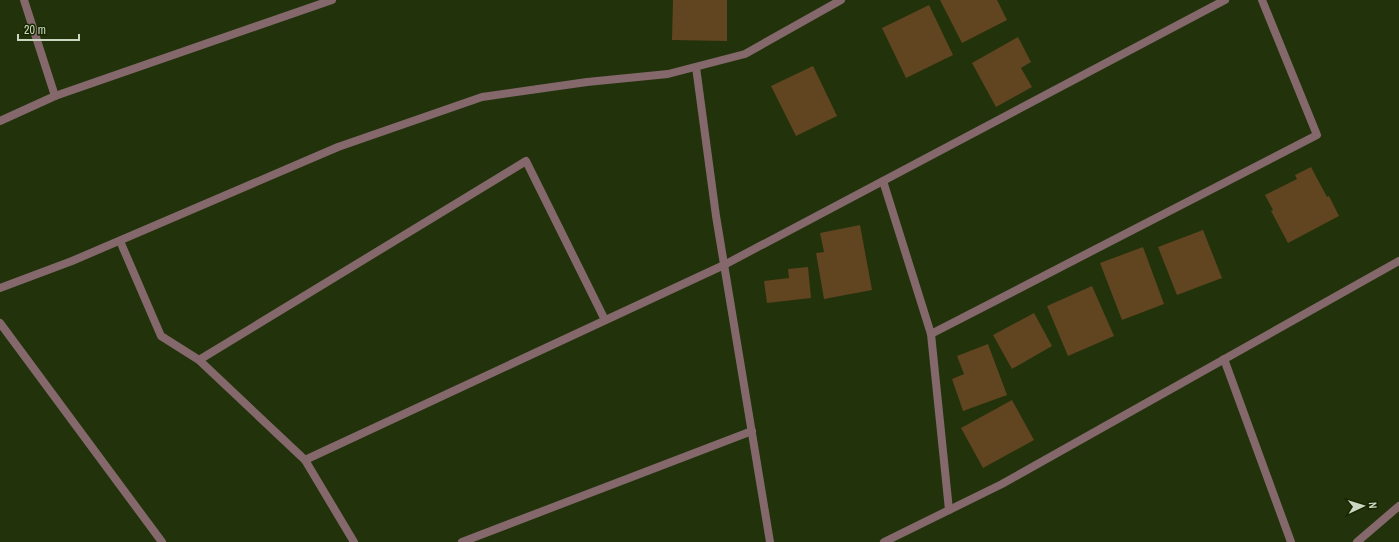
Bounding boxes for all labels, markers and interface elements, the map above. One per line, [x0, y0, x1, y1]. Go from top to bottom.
scale bar [18, 16, 79, 42]
text: 20 m [24, 22, 46, 38]
north arrow [1343, 486, 1383, 526]
text: N [1366, 502, 1380, 509]

